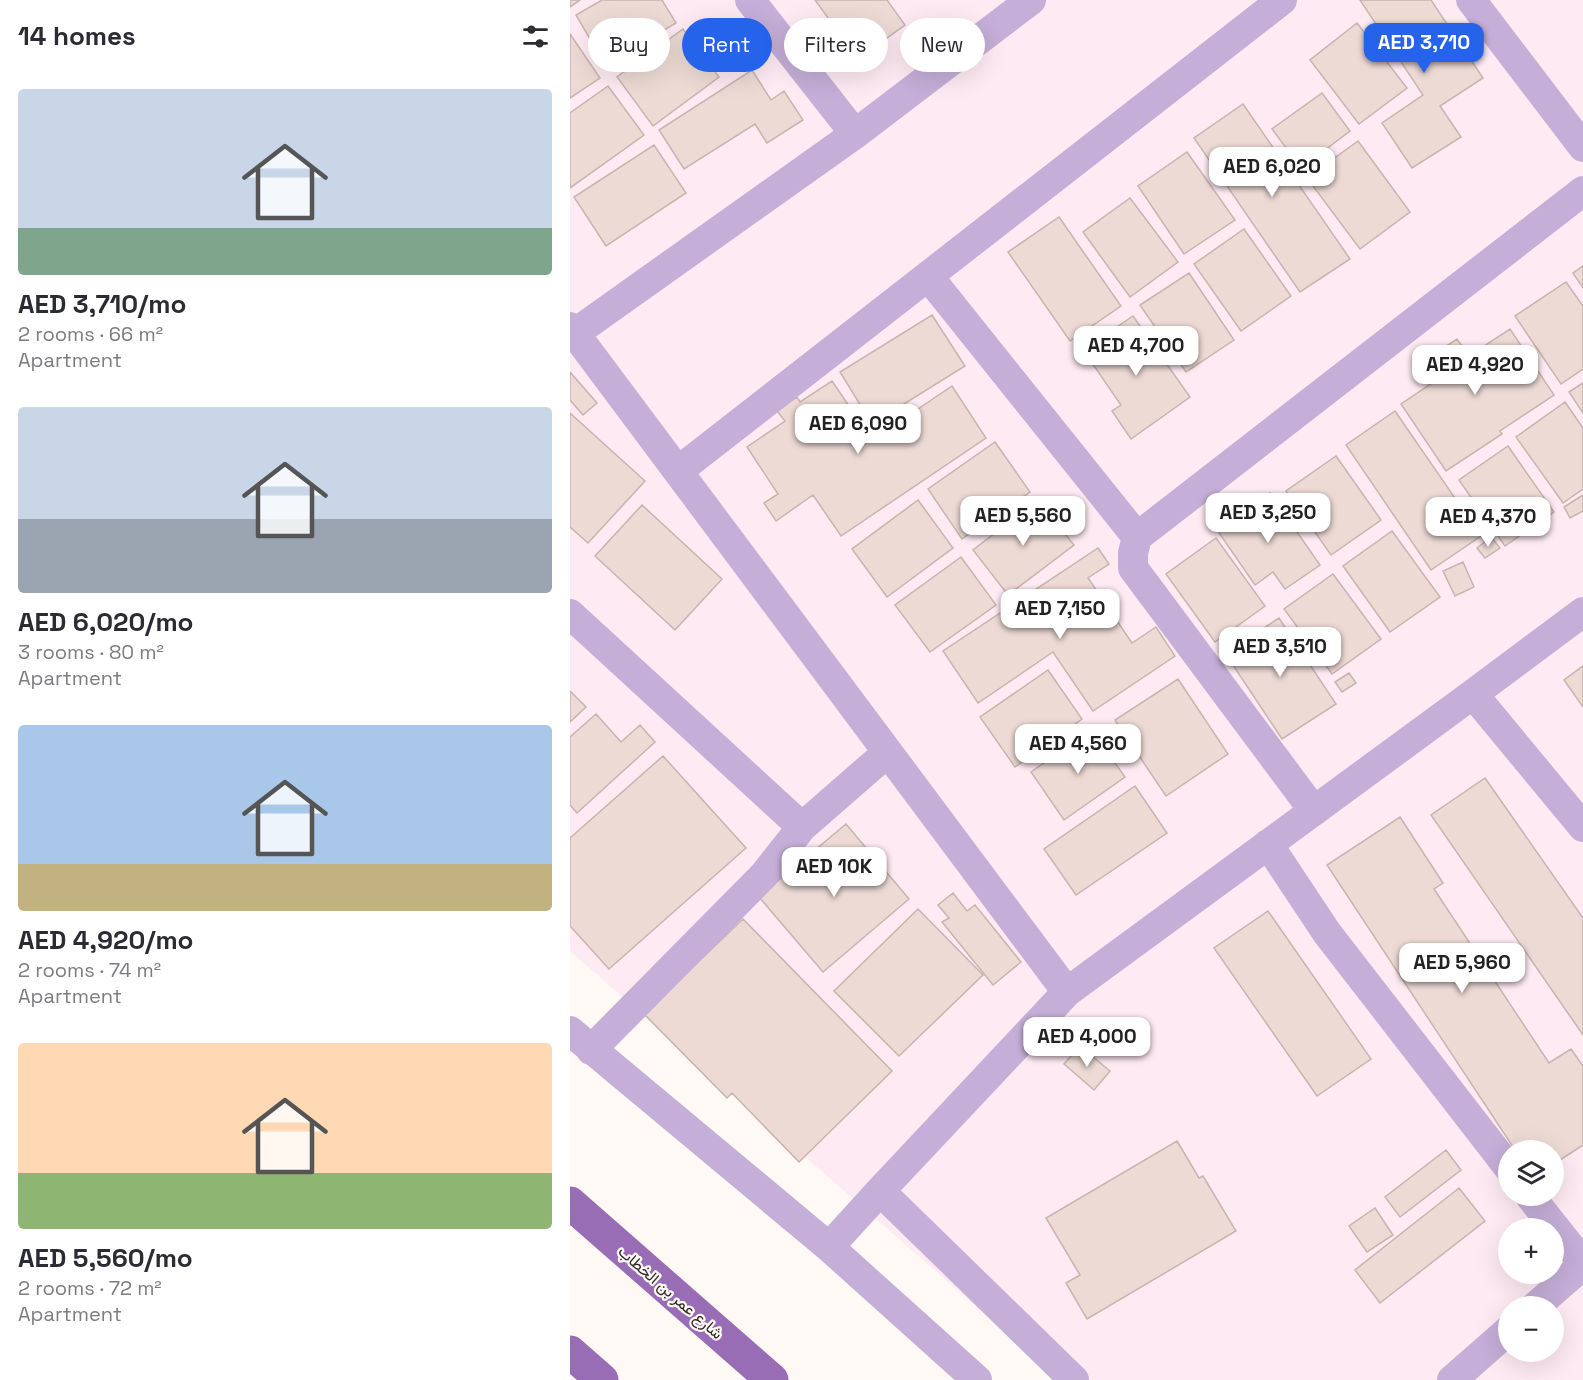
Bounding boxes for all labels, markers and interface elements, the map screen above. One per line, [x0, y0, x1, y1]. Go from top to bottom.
chip: Buy [588, 18, 670, 72]
chip: Rent [682, 18, 772, 72]
chip: Filters [784, 18, 888, 72]
chip: New [900, 18, 985, 72]
text: 14 homes [18, 19, 136, 53]
icon: filters [519, 20, 552, 53]
pin: AED 3,710 [1355, 23, 1493, 74]
text: AED 3,710 [1378, 29, 1470, 55]
icon: home [231, 128, 339, 236]
pin: AED 6,020 [1203, 147, 1341, 198]
text: AED 6,020 [1223, 153, 1321, 179]
text: AED 3,710/mo [18, 287, 186, 321]
text: 2 rooms · 66 m² [18, 321, 163, 347]
pin: AED 4,700 [1067, 326, 1205, 377]
text: AED 4,700 [1088, 332, 1185, 358]
pin: AED 4,920 [1406, 345, 1544, 396]
text: Apartment [18, 347, 122, 373]
text: AED 4,920 [1426, 351, 1524, 377]
pin: AED 6,090 [789, 404, 927, 455]
text: AED 6,090 [809, 410, 907, 436]
icon: home [231, 446, 339, 554]
pin: AED 3,250 [1199, 493, 1337, 544]
pin: AED 5,560 [954, 496, 1092, 547]
pin: AED 4,370 [1419, 497, 1557, 548]
text: AED 3,250 [1219, 499, 1317, 525]
text: AED 5,560 [974, 502, 1072, 528]
text: AED 4,370 [1440, 503, 1536, 529]
pin: AED 7,150 [991, 589, 1129, 640]
text: AED 7,150 [1015, 595, 1105, 621]
text: AED 6,020/mo [18, 605, 194, 639]
pin: AED 3,510 [1211, 627, 1349, 678]
text: AED 3,510 [1233, 633, 1327, 659]
text: 3 rooms · 80 m² [18, 639, 164, 665]
text: Apartment [18, 665, 122, 691]
pin: AED 4,560 [1009, 724, 1147, 775]
text: AED 4,560 [1029, 730, 1127, 756]
icon: home [231, 764, 339, 872]
pin: AED 10K [779, 847, 889, 898]
text: AED 10K [796, 853, 872, 879]
text: AED 4,920/mo [18, 923, 194, 957]
pin: AED 5,960 [1393, 943, 1531, 994]
text: AED 5,960 [1413, 949, 1511, 975]
text: 2 rooms · 74 m² [18, 957, 161, 983]
text: Apartment [18, 983, 122, 1009]
pin: AED 4,000 [1018, 1017, 1156, 1068]
text: AED 4,000 [1037, 1023, 1137, 1049]
icon: home [231, 1082, 339, 1190]
map controls [1498, 1140, 1564, 1362]
button: layers [1498, 1140, 1564, 1206]
button: + [1498, 1218, 1564, 1284]
text: AED 5,560/mo [18, 1241, 193, 1275]
street label: شارع عمر بن الخطاب [613, 1241, 728, 1345]
text: 2 rooms · 72 m² [18, 1275, 162, 1301]
button: − [1498, 1296, 1564, 1362]
text: Apartment [18, 1301, 122, 1327]

